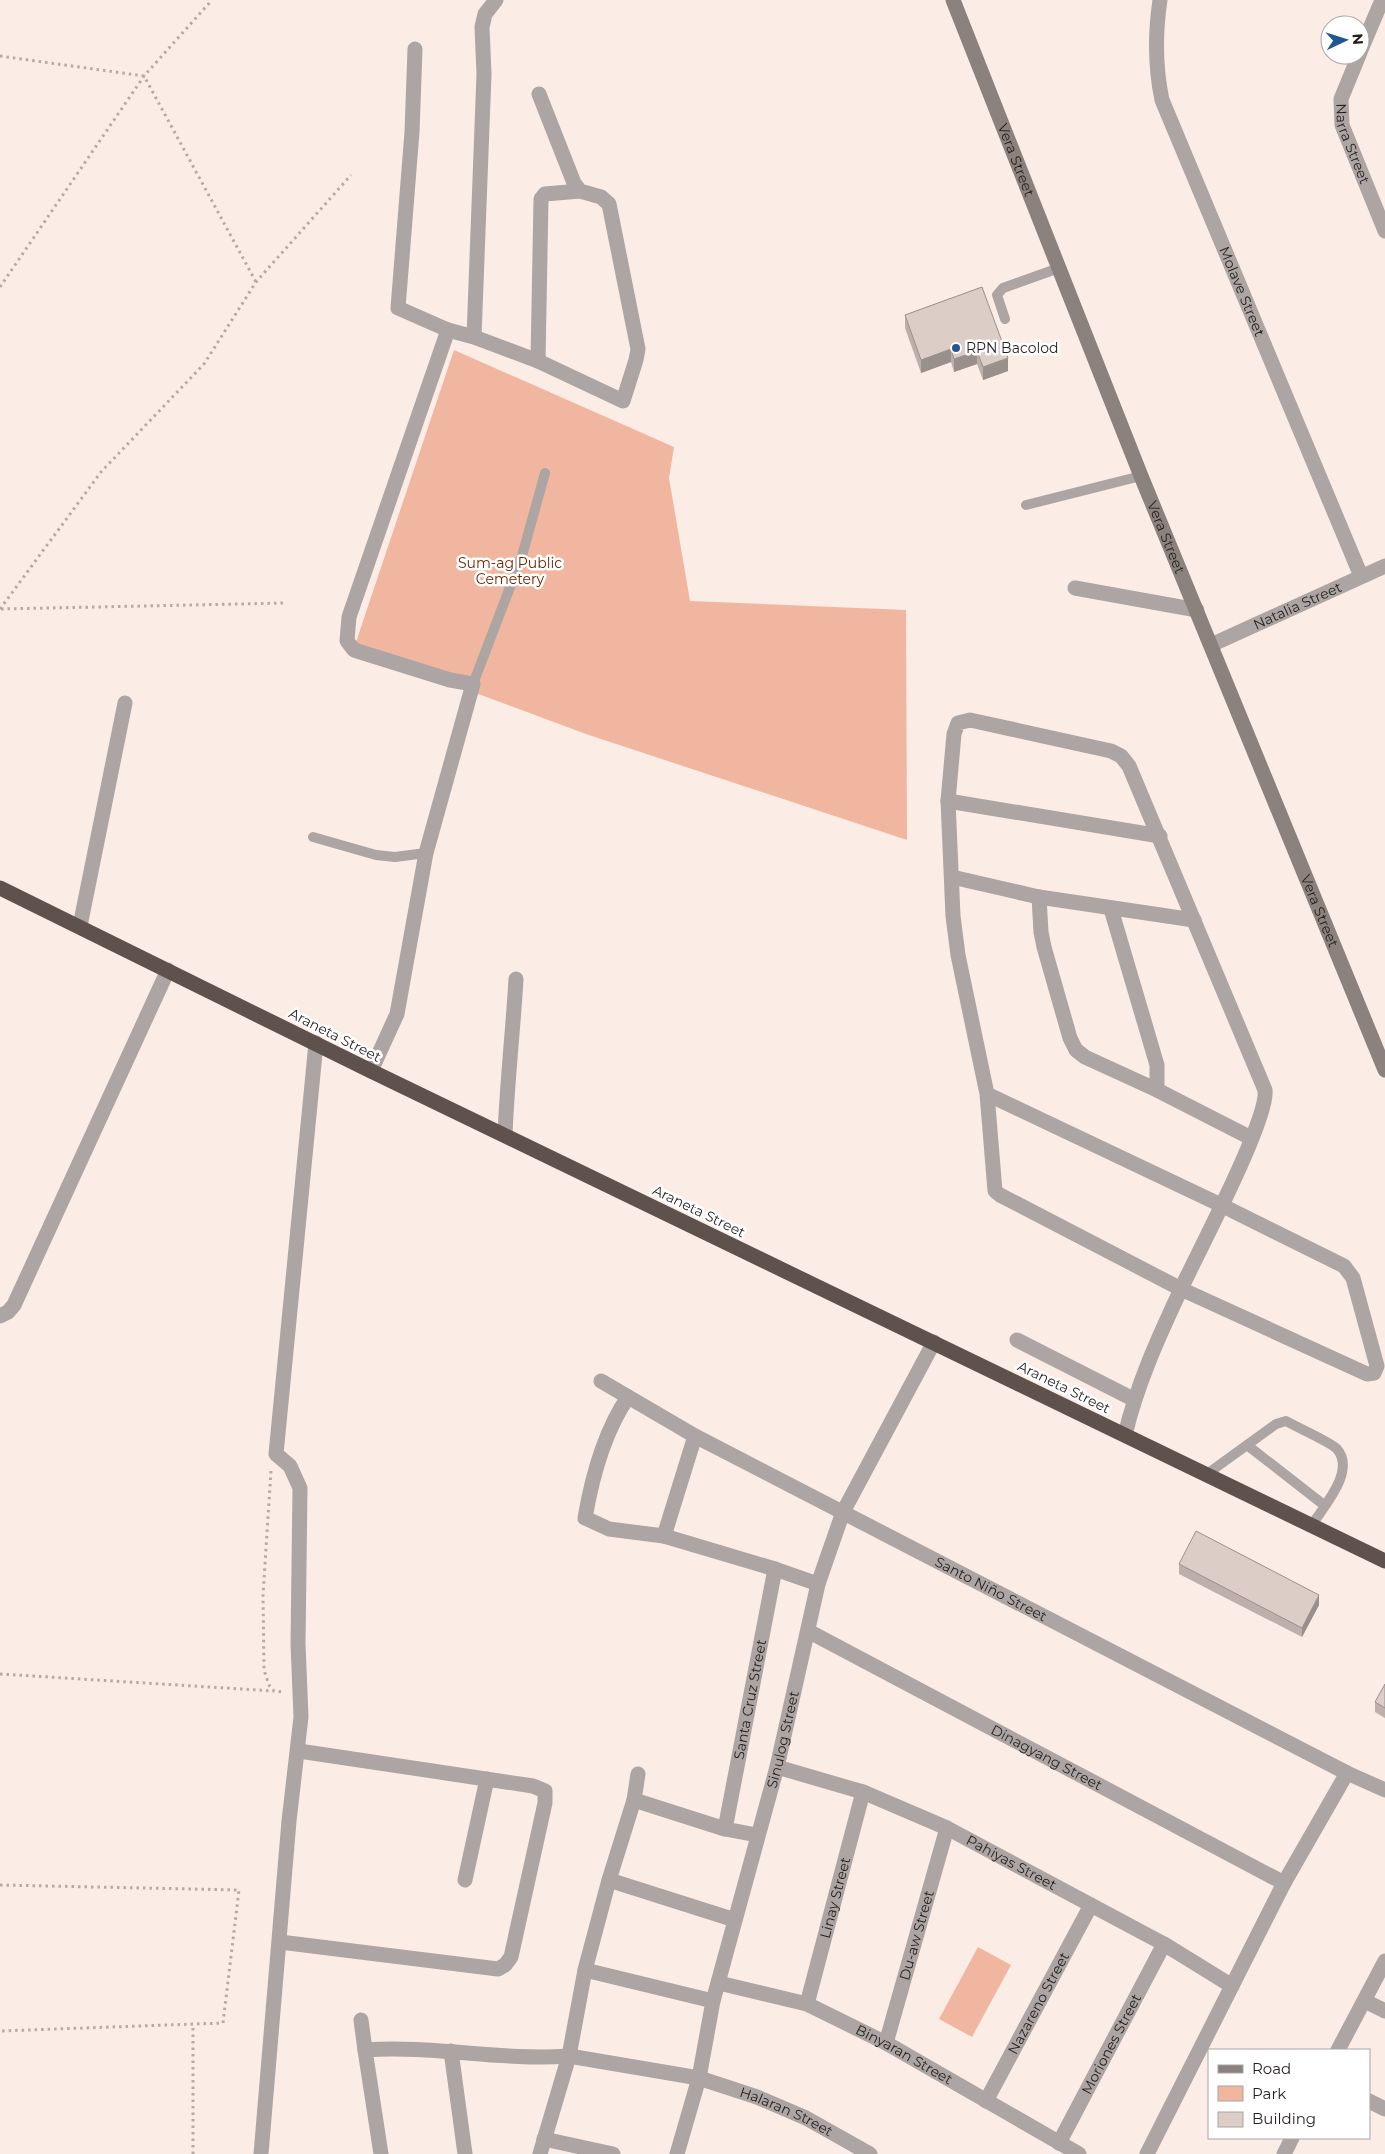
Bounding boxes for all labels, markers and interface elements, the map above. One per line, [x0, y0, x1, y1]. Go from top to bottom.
north arrow [1320, 15, 1370, 65]
text: N [1349, 33, 1367, 45]
street label: Narra Street [1332, 103, 1374, 187]
street label: Vera Street [994, 121, 1039, 199]
street label: Molave Street [1215, 244, 1269, 339]
place label: RPN Bacolod [966, 339, 1058, 357]
marker: RPN Bacolod [950, 342, 962, 354]
street label: Vera Street [1143, 498, 1189, 577]
park label: Sum-ag Public Cemetery [458, 554, 562, 588]
street label: Natalia Street [1250, 578, 1345, 634]
street label: Vera Street [1297, 872, 1343, 950]
street label: Araneta Street [286, 1004, 384, 1066]
street label: Araneta Street [650, 1181, 749, 1241]
street label: Araneta Street [1015, 1357, 1114, 1417]
street label: Santo Niño Street [932, 1553, 1050, 1625]
street label: Santa Cruz Street [730, 1638, 770, 1761]
street label: Sinulog Street [763, 1689, 803, 1790]
street label: Dinagyang Street [988, 1721, 1106, 1794]
street label: Pahiyas Street [963, 1831, 1060, 1894]
street label: Linay Street [816, 1855, 854, 1940]
street label: Du-aw Street [895, 1888, 938, 1982]
street label: Nazareno Street [1004, 1949, 1073, 2057]
street label: Moriones Street [1077, 1990, 1145, 2097]
street label: Binyaran Street [853, 2021, 956, 2089]
legend [1208, 2049, 1370, 2139]
text: Road [1252, 2059, 1291, 2078]
street label: Halaran Street [737, 2083, 836, 2140]
text: Park [1252, 2084, 1286, 2103]
text: Building [1252, 2109, 1316, 2128]

